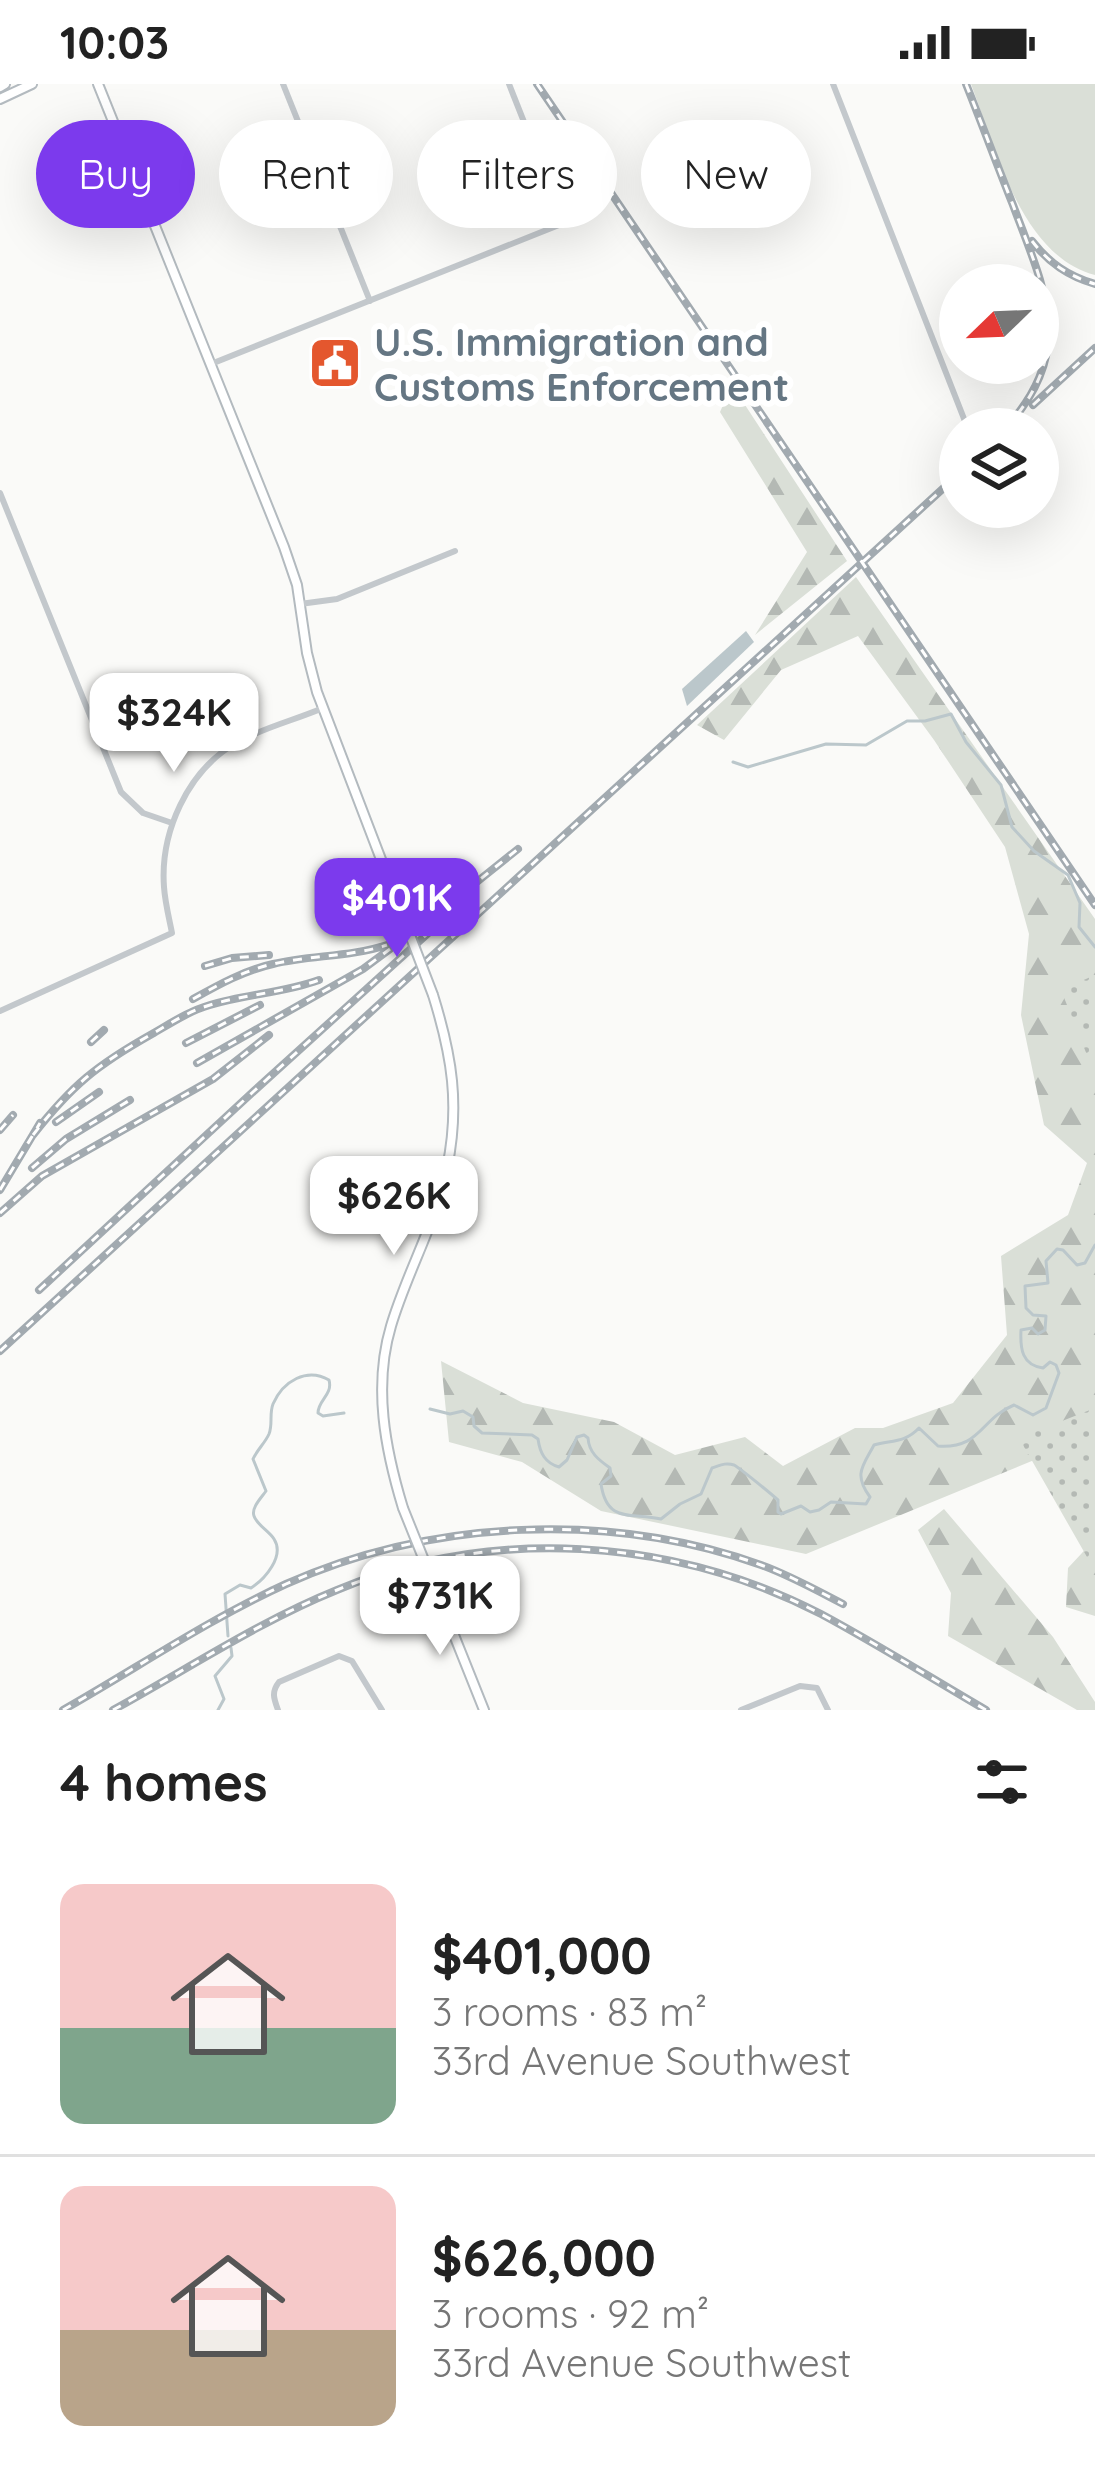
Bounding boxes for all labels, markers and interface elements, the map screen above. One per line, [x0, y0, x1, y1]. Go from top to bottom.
text: 10:03 [60, 14, 169, 70]
chip: Buy [36, 120, 195, 228]
chip: Rent [219, 120, 393, 228]
chip: Filters [417, 120, 617, 228]
chip: New [641, 120, 811, 228]
north arrow [939, 264, 1059, 384]
map controls [939, 264, 1059, 528]
place label: U.S. Immigration and Customs Enforcement [374, 317, 789, 411]
public building icon: U.S. Immigration and Customs Enforcement [307, 335, 363, 391]
button: layers [939, 408, 1059, 528]
pin: $324K [90, 673, 258, 775]
text: $324K [117, 687, 231, 736]
pin: $401K [313, 858, 481, 960]
text: $401K [342, 872, 452, 921]
pin: $626K [310, 1156, 478, 1258]
text: $626K [337, 1170, 451, 1219]
pin: $731K [356, 1556, 524, 1658]
text: $731K [387, 1570, 493, 1619]
icon: filters [969, 1749, 1035, 1815]
text: 4 homes [60, 1750, 268, 1814]
text: $401,000 [432, 1923, 652, 1987]
icon: home [156, 1932, 300, 2076]
text: 3 rooms · 83 m² [432, 1987, 707, 2036]
text: 33rd Avenue Southwest [432, 2036, 851, 2085]
text: $626,000 [432, 2225, 656, 2289]
icon: home [156, 2234, 300, 2378]
text: 3 rooms · 92 m² [432, 2289, 709, 2338]
text: 33rd Avenue Southwest [432, 2338, 851, 2387]

